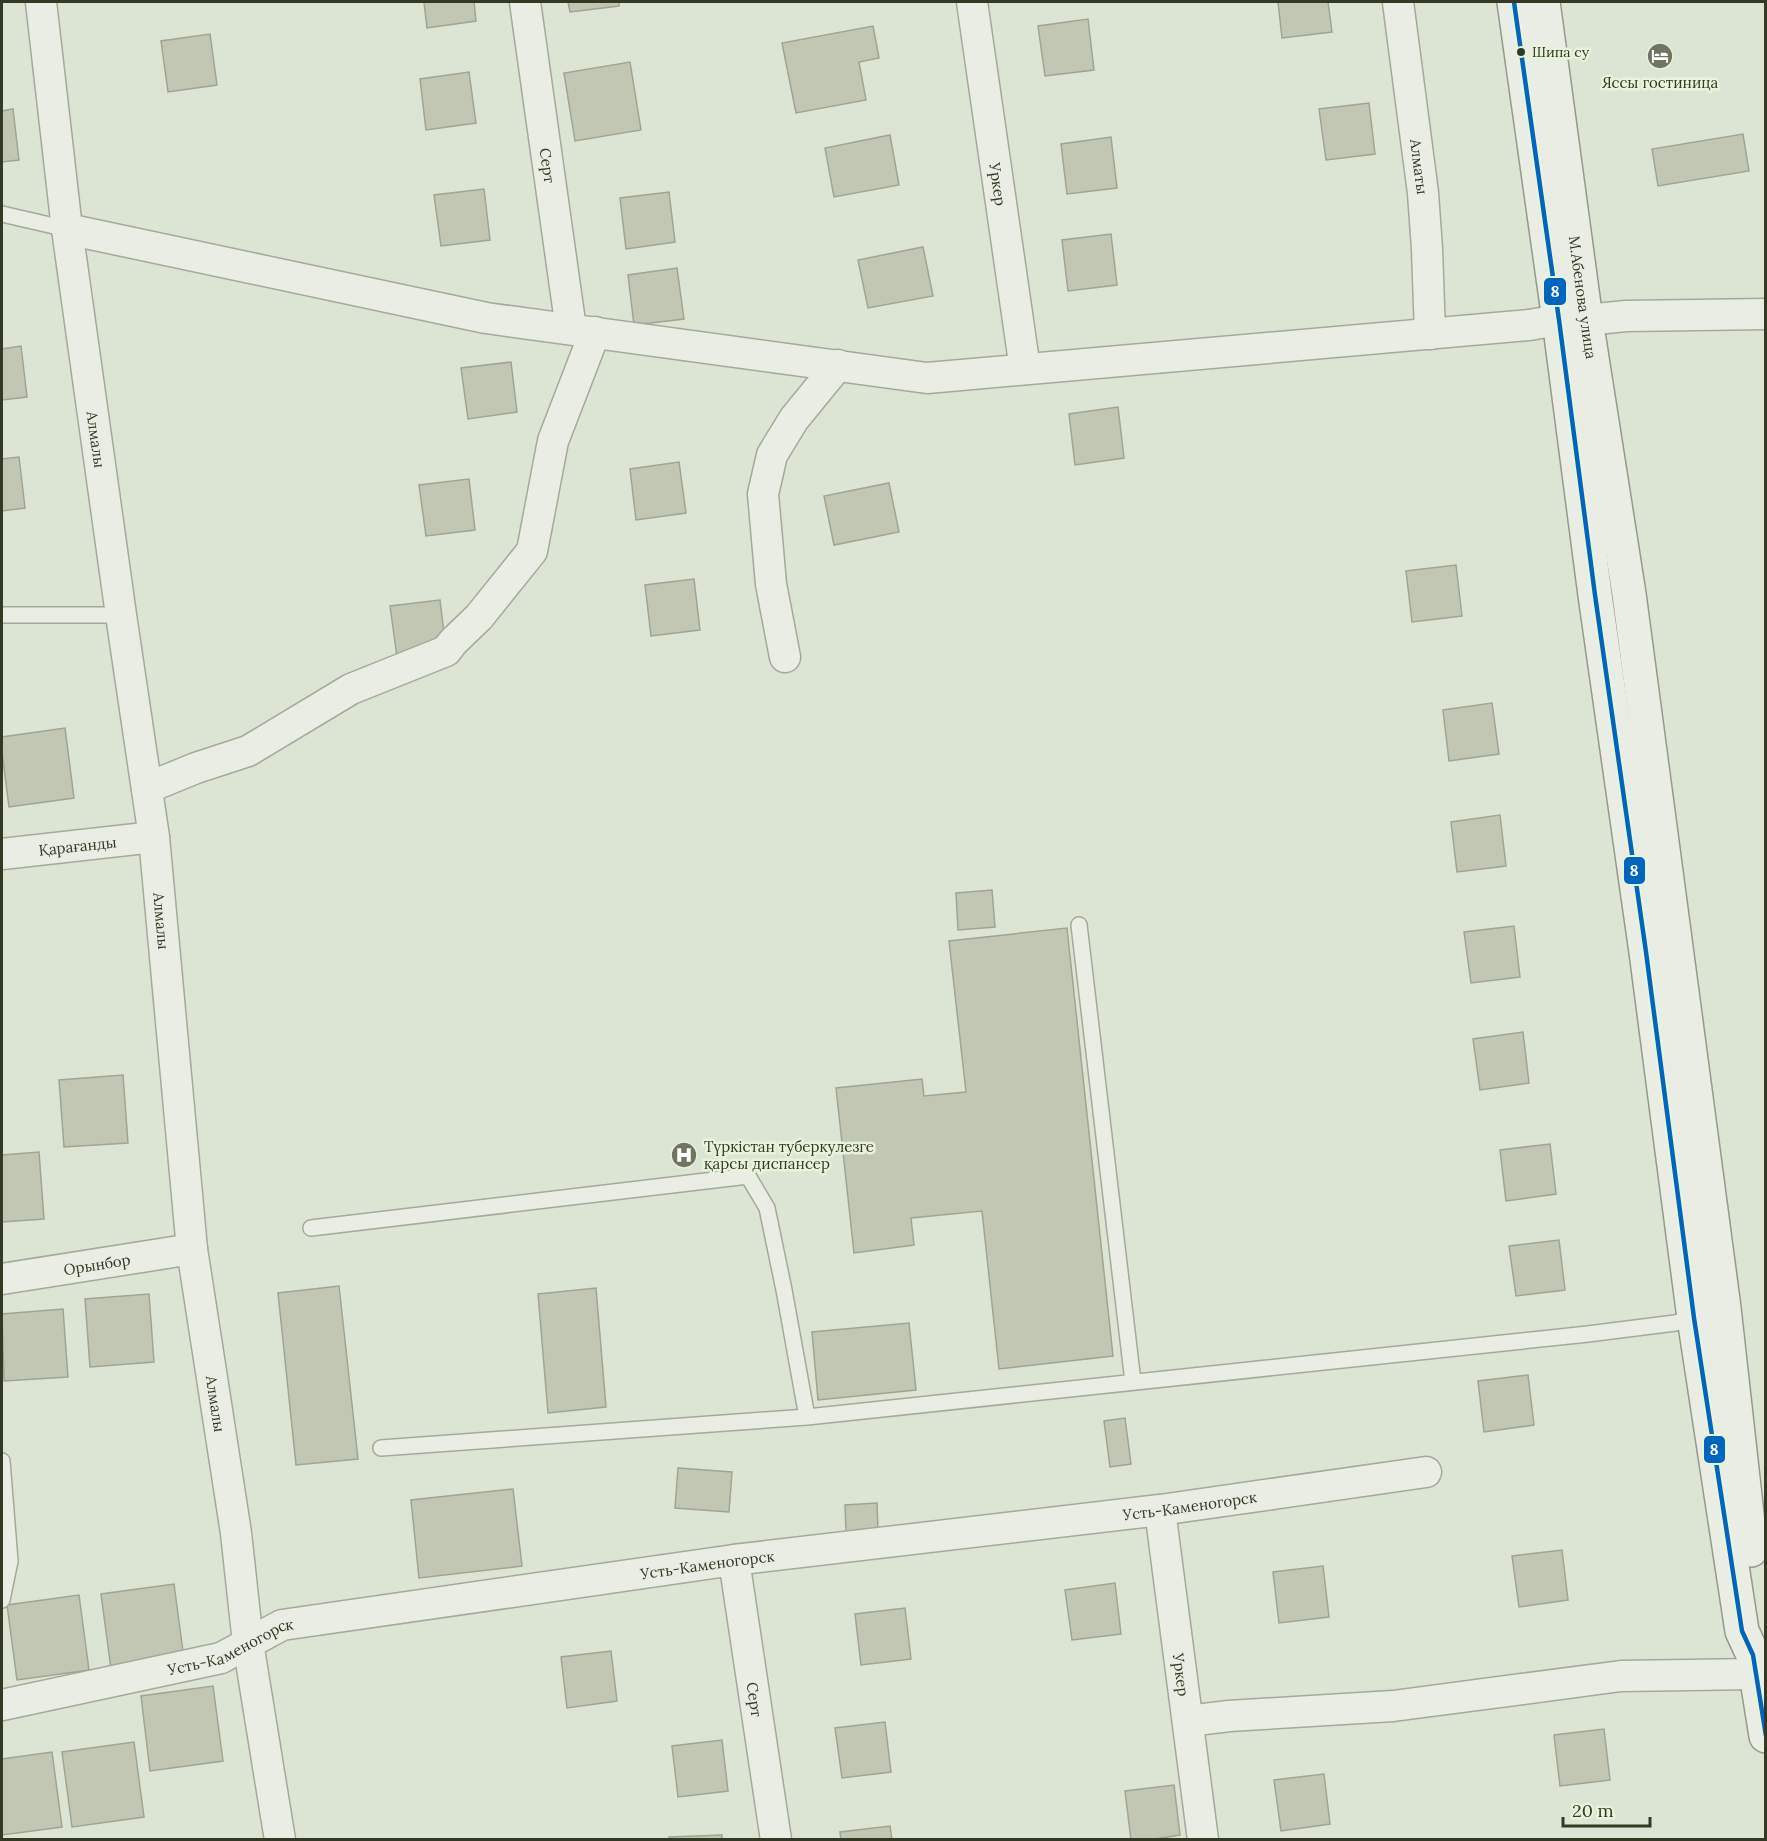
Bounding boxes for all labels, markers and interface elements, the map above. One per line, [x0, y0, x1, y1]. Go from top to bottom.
hotel icon: Яссы гостиница [1645, 41, 1675, 71]
place label: Шипа су [1532, 43, 1590, 61]
marker: Шипа су [1515, 46, 1527, 58]
place label: Яссы гостиница [1602, 73, 1719, 92]
street label: Алматы [1406, 137, 1433, 195]
street label: Серт [536, 147, 560, 185]
street label: Уркер [986, 160, 1011, 207]
street label: М.Абенова улица [1565, 234, 1602, 361]
line badge: 8 [1543, 277, 1567, 306]
text: 8 [1550, 281, 1560, 301]
street label: Алмалы [83, 409, 110, 469]
street label: Қарағанды [38, 832, 118, 859]
line badge: 8 [1623, 856, 1646, 885]
text: 8 [1629, 860, 1639, 880]
street label: Алмалы [150, 891, 174, 950]
place label: Түркістан туберкулезге қарсы диспансер [704, 1137, 874, 1173]
hospital icon: Түркістан туберкулезге қарсы диспансер [669, 1140, 699, 1170]
street label: Орынбор [62, 1249, 132, 1279]
street label: Алмалы [202, 1373, 230, 1433]
line badge: 8 [1703, 1435, 1726, 1464]
text: 8 [1709, 1439, 1719, 1459]
street label: Усть-Каменогорск [1121, 1487, 1258, 1524]
street label: Усть-Каменогорск [638, 1546, 775, 1583]
street label: Усть-Каменогорск [165, 1614, 294, 1679]
street label: Уркер [1169, 1651, 1194, 1697]
street label: Серт [743, 1681, 767, 1719]
scale bar [1563, 1790, 1650, 1828]
text: 20 m [1572, 1799, 1614, 1822]

